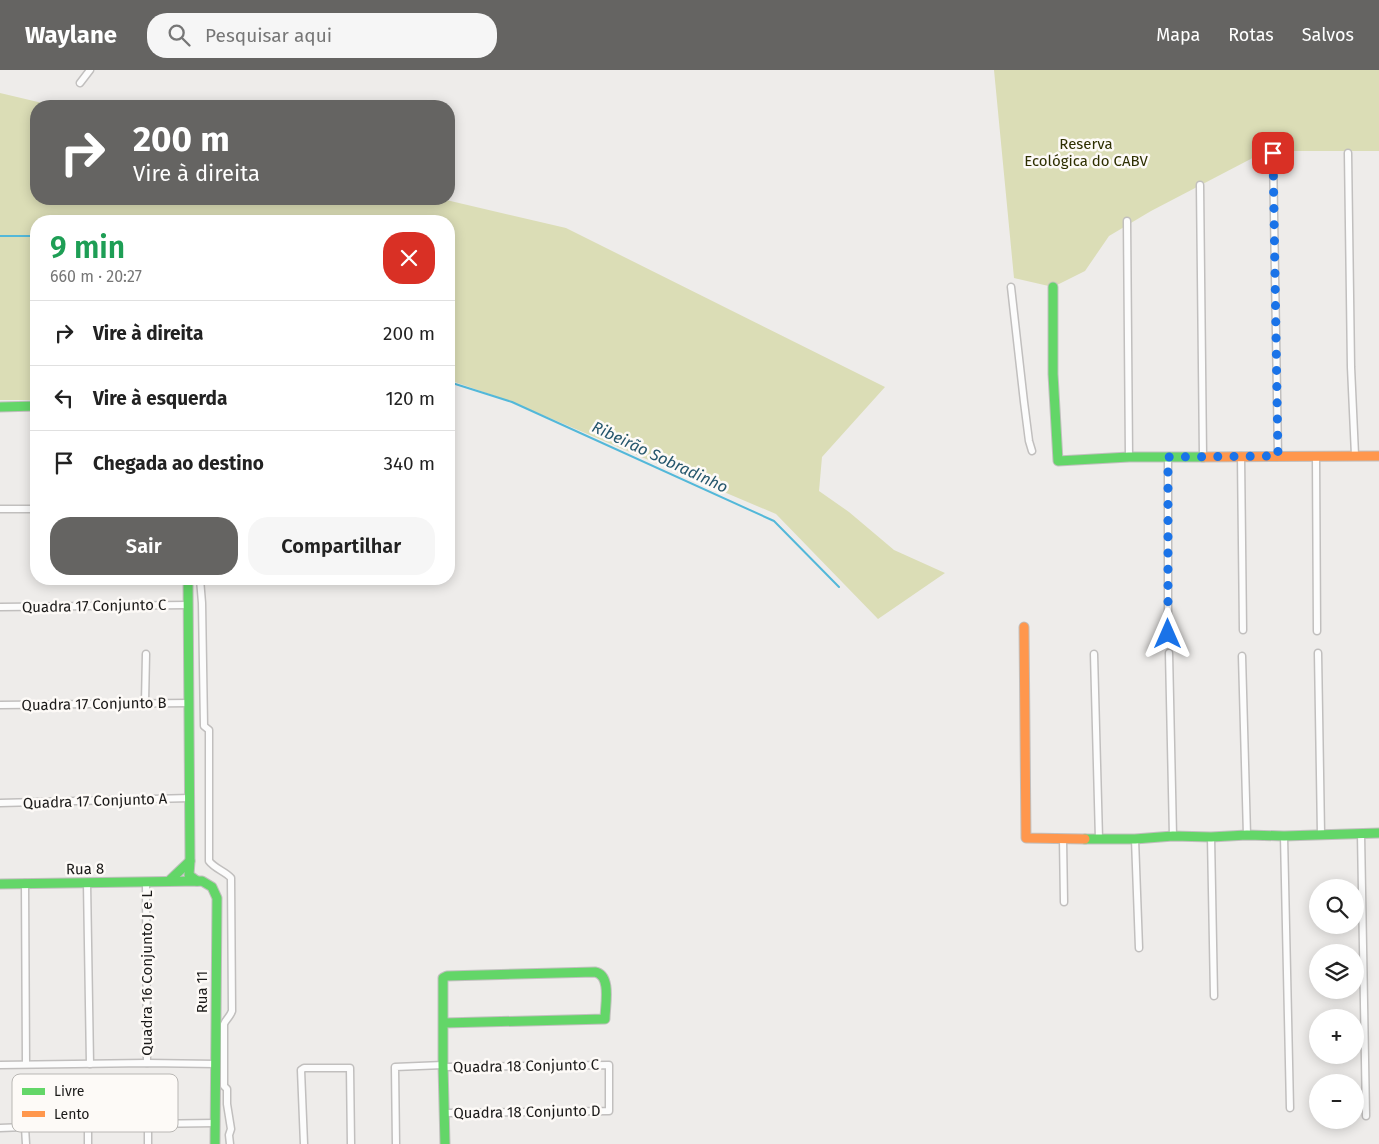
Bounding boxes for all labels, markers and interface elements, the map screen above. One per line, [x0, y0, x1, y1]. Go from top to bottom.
search box [147, 13, 497, 58]
text: Waylane [25, 21, 117, 49]
icon: search [165, 21, 193, 49]
text: Pesquisar aqui [205, 24, 332, 47]
text: Mapa [1156, 24, 1200, 46]
text: Rotas [1228, 24, 1274, 46]
text: Salvos [1302, 24, 1354, 46]
text: 200 m [133, 118, 230, 160]
icon: right [50, 120, 115, 185]
pin [1252, 132, 1294, 174]
park label: Reserva Ecológica do CABV [1024, 135, 1148, 170]
icon: arrive [1259, 139, 1287, 167]
text: Vire à direita [133, 160, 260, 187]
text: 9 min [50, 230, 125, 266]
button: close [383, 232, 435, 284]
text: 660 m · 20:27 [50, 267, 142, 286]
icon: right [50, 319, 78, 347]
text: Vire à direita [93, 322, 203, 345]
text: 200 m [383, 322, 435, 345]
icon: left [50, 384, 78, 412]
text: Vire à esquerda [93, 387, 227, 410]
text: 120 m [385, 387, 435, 410]
water label: Ribeirão Sobradinho [589, 417, 731, 497]
icon: arrive [50, 449, 78, 477]
text: Chegada ao destino [93, 452, 264, 475]
text: 340 m [384, 452, 435, 475]
button: Sair [50, 517, 238, 575]
button: Compartilhar [248, 517, 435, 575]
street label: Quadra 17 Conjunto C [22, 596, 167, 616]
position arrow [1141, 607, 1193, 659]
street label: Quadra 17 Conjunto B [21, 694, 167, 714]
street label: Quadra 17 Conjunto A [22, 789, 168, 813]
street label: Rua 8 [66, 860, 104, 878]
map controls [1309, 879, 1364, 1129]
button: search [1309, 879, 1364, 934]
street label: Quadra 16 Conjunto J e L [138, 890, 156, 1056]
button: layers [1309, 944, 1364, 999]
street label: Rua 11 [193, 971, 211, 1013]
button: + [1309, 1009, 1364, 1064]
street label: Quadra 18 Conjunto C [453, 1056, 600, 1076]
legend [12, 1074, 178, 1132]
button: − [1309, 1074, 1364, 1129]
text: Livre [54, 1083, 84, 1100]
street label: Quadra 18 Conjunto D [453, 1102, 601, 1122]
text: Lento [54, 1106, 89, 1123]

